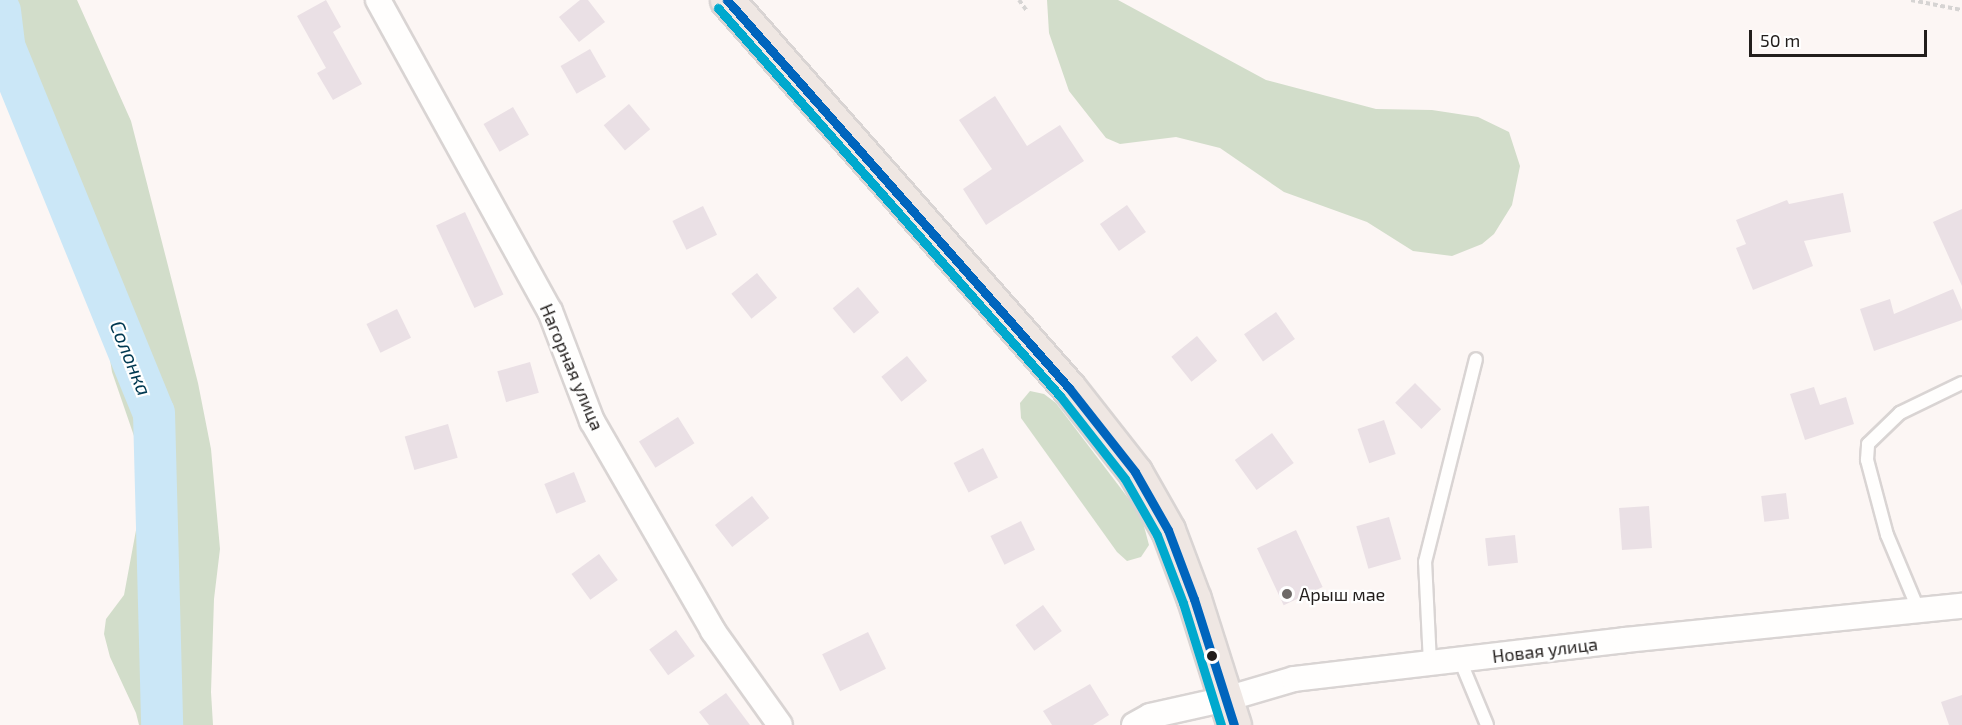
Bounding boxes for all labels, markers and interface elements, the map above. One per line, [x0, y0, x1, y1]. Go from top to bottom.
scale bar [1752, 18, 1930, 56]
text: 50 m [1760, 29, 1800, 51]
street label: Нагорная улица [536, 300, 608, 434]
water label: Солонка [105, 317, 157, 399]
place label: Арыш мае [1299, 583, 1385, 605]
marker: Арыш мае [1280, 587, 1294, 601]
street label: Новая улица [1491, 633, 1599, 667]
unlabelled marker [1206, 650, 1218, 662]

